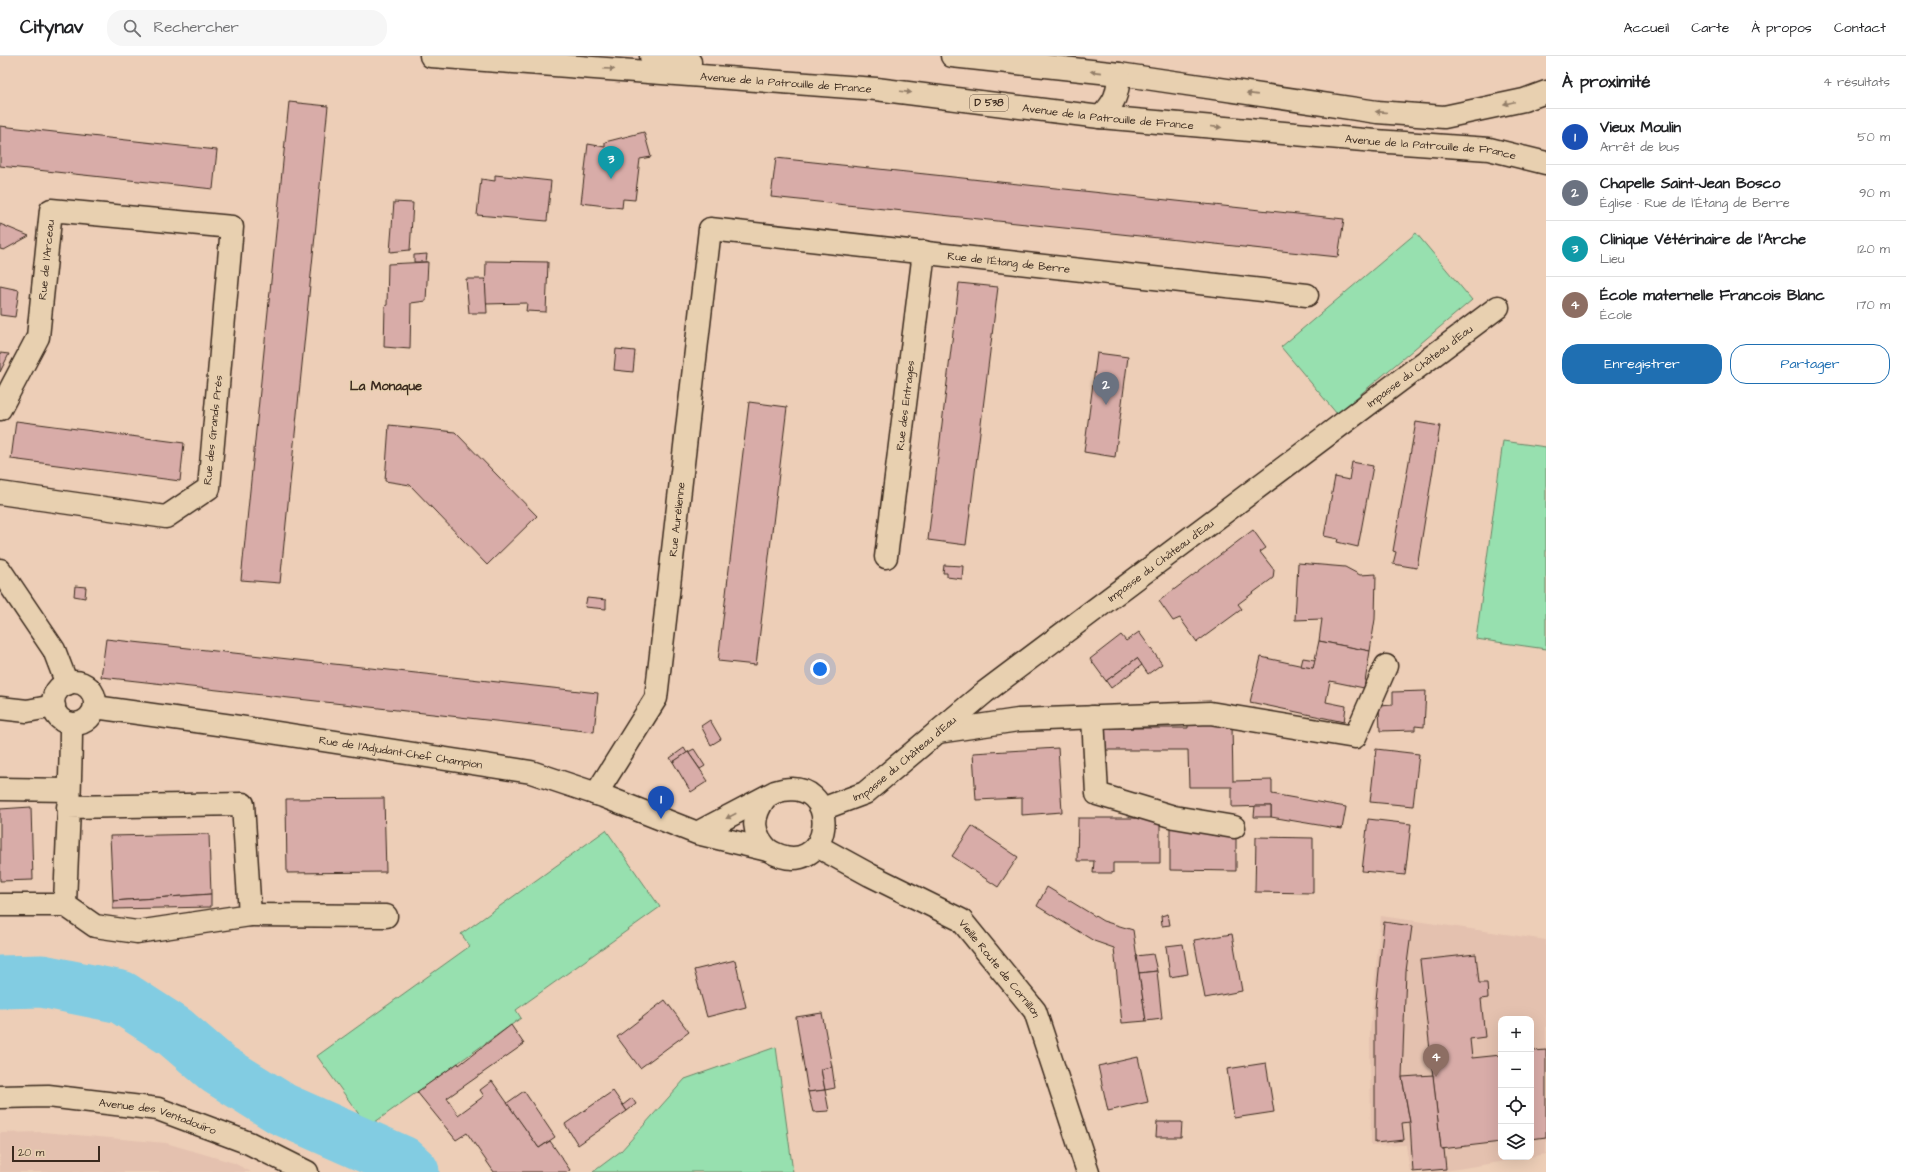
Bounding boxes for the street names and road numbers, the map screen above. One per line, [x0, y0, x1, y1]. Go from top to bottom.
street label: Avenue de la Patrouille de France [700, 68, 872, 96]
road number: D 538 [970, 95, 1008, 111]
street label: Avenue de la Patrouille de France [1022, 100, 1194, 133]
street label: Avenue de la Patrouille de France [1344, 131, 1518, 163]
street label: Rue de l'Arceau [34, 219, 58, 301]
street label: Rue de l'Étang de Berre [947, 248, 1071, 276]
street label: Impasse du Château d'Eau [1363, 321, 1476, 411]
street label: Rue des Entrages [892, 359, 918, 451]
street label: Rue des Grands Prés [200, 374, 226, 486]
street label: Rue Aurélienne [665, 481, 688, 557]
street label: Impasse du Château d'Eau [1104, 515, 1217, 605]
street label: Impasse du Château d'Eau [851, 712, 959, 804]
street label: Rue de l'Adjudant-Chef Champion [318, 732, 484, 772]
street label: Vieille Route de Cornillon [956, 916, 1044, 1020]
street label: Avenue des Ventadouïro [98, 1095, 219, 1138]

